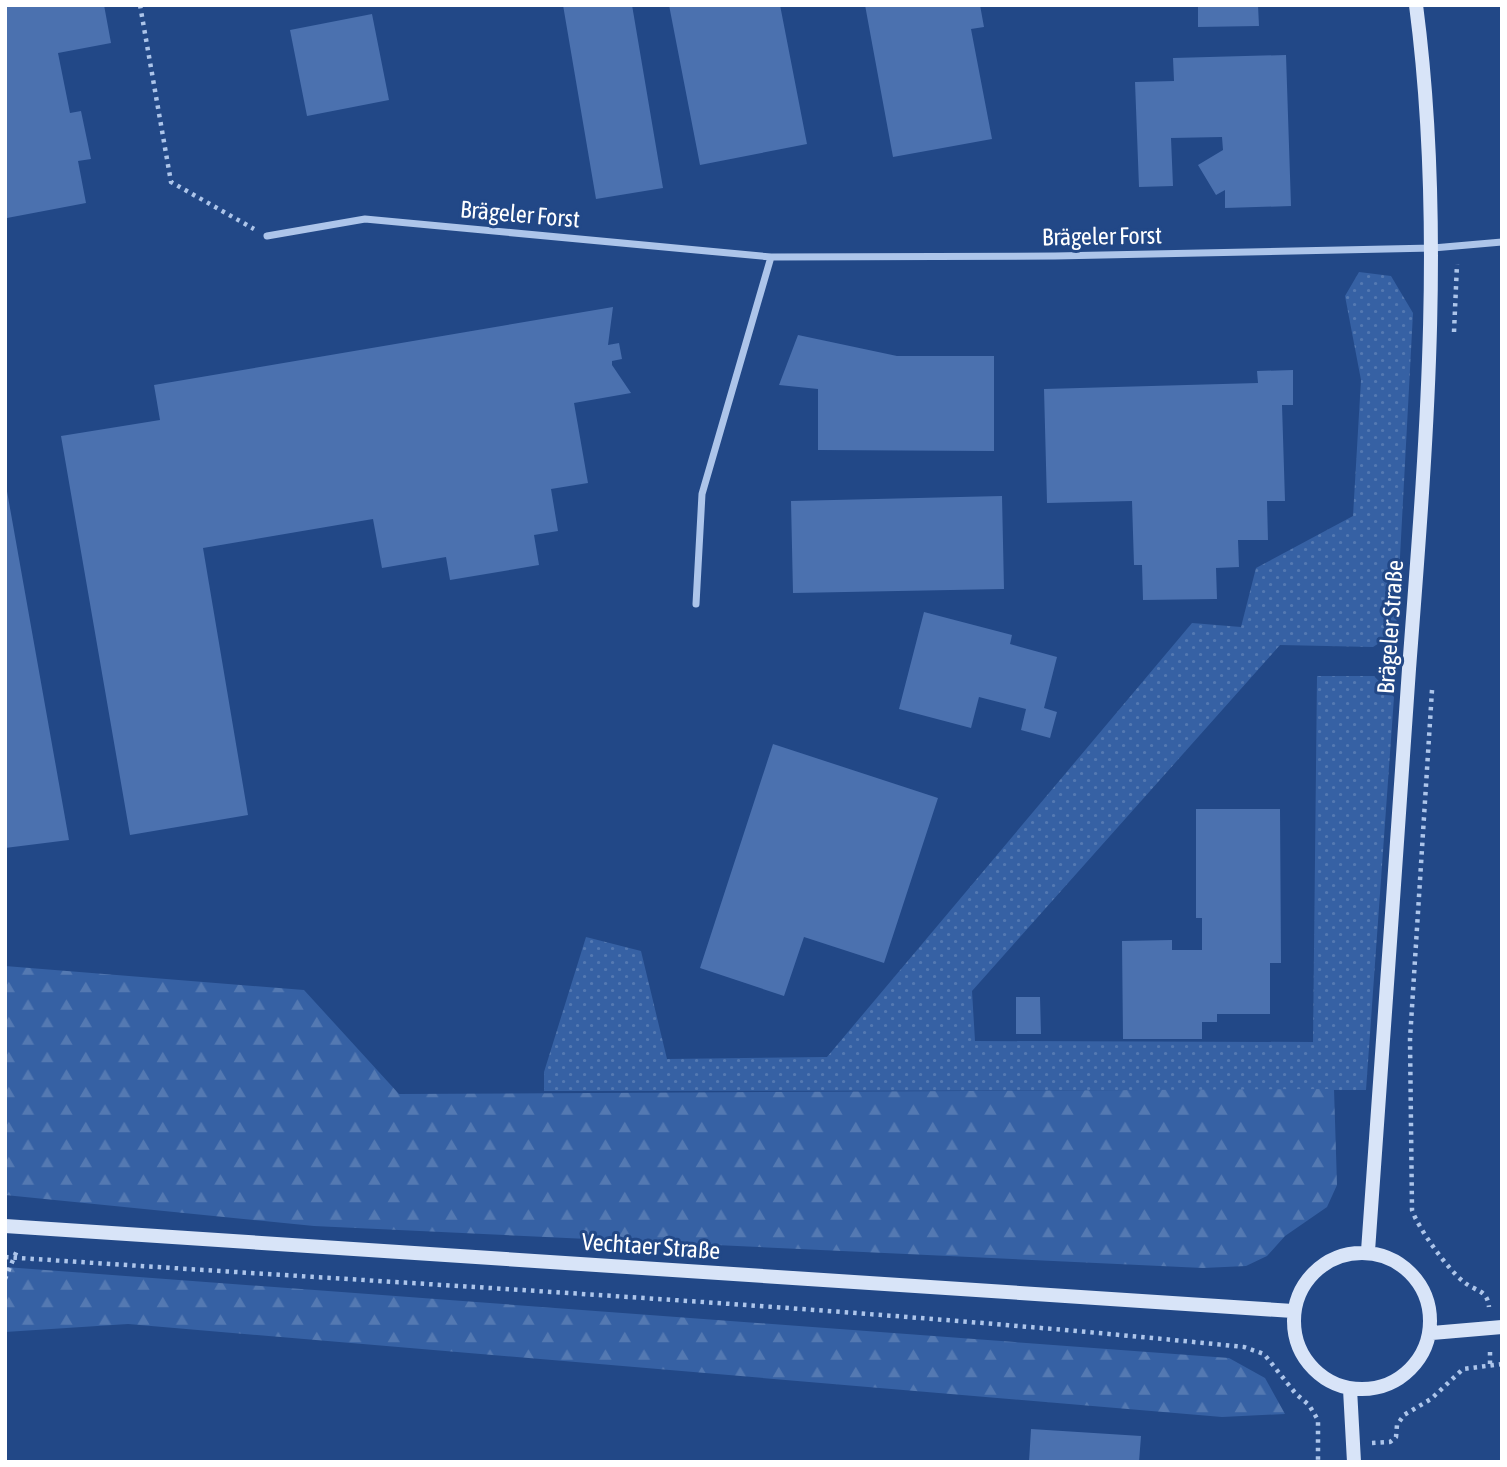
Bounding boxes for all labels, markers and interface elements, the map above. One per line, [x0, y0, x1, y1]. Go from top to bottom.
street label: Brägeler Forst [459, 195, 581, 233]
street label: Brägeler Forst [1042, 221, 1162, 251]
street label: Brägeler Straße [1372, 559, 1408, 695]
street label: Vechtaer Straße [581, 1228, 721, 1264]

